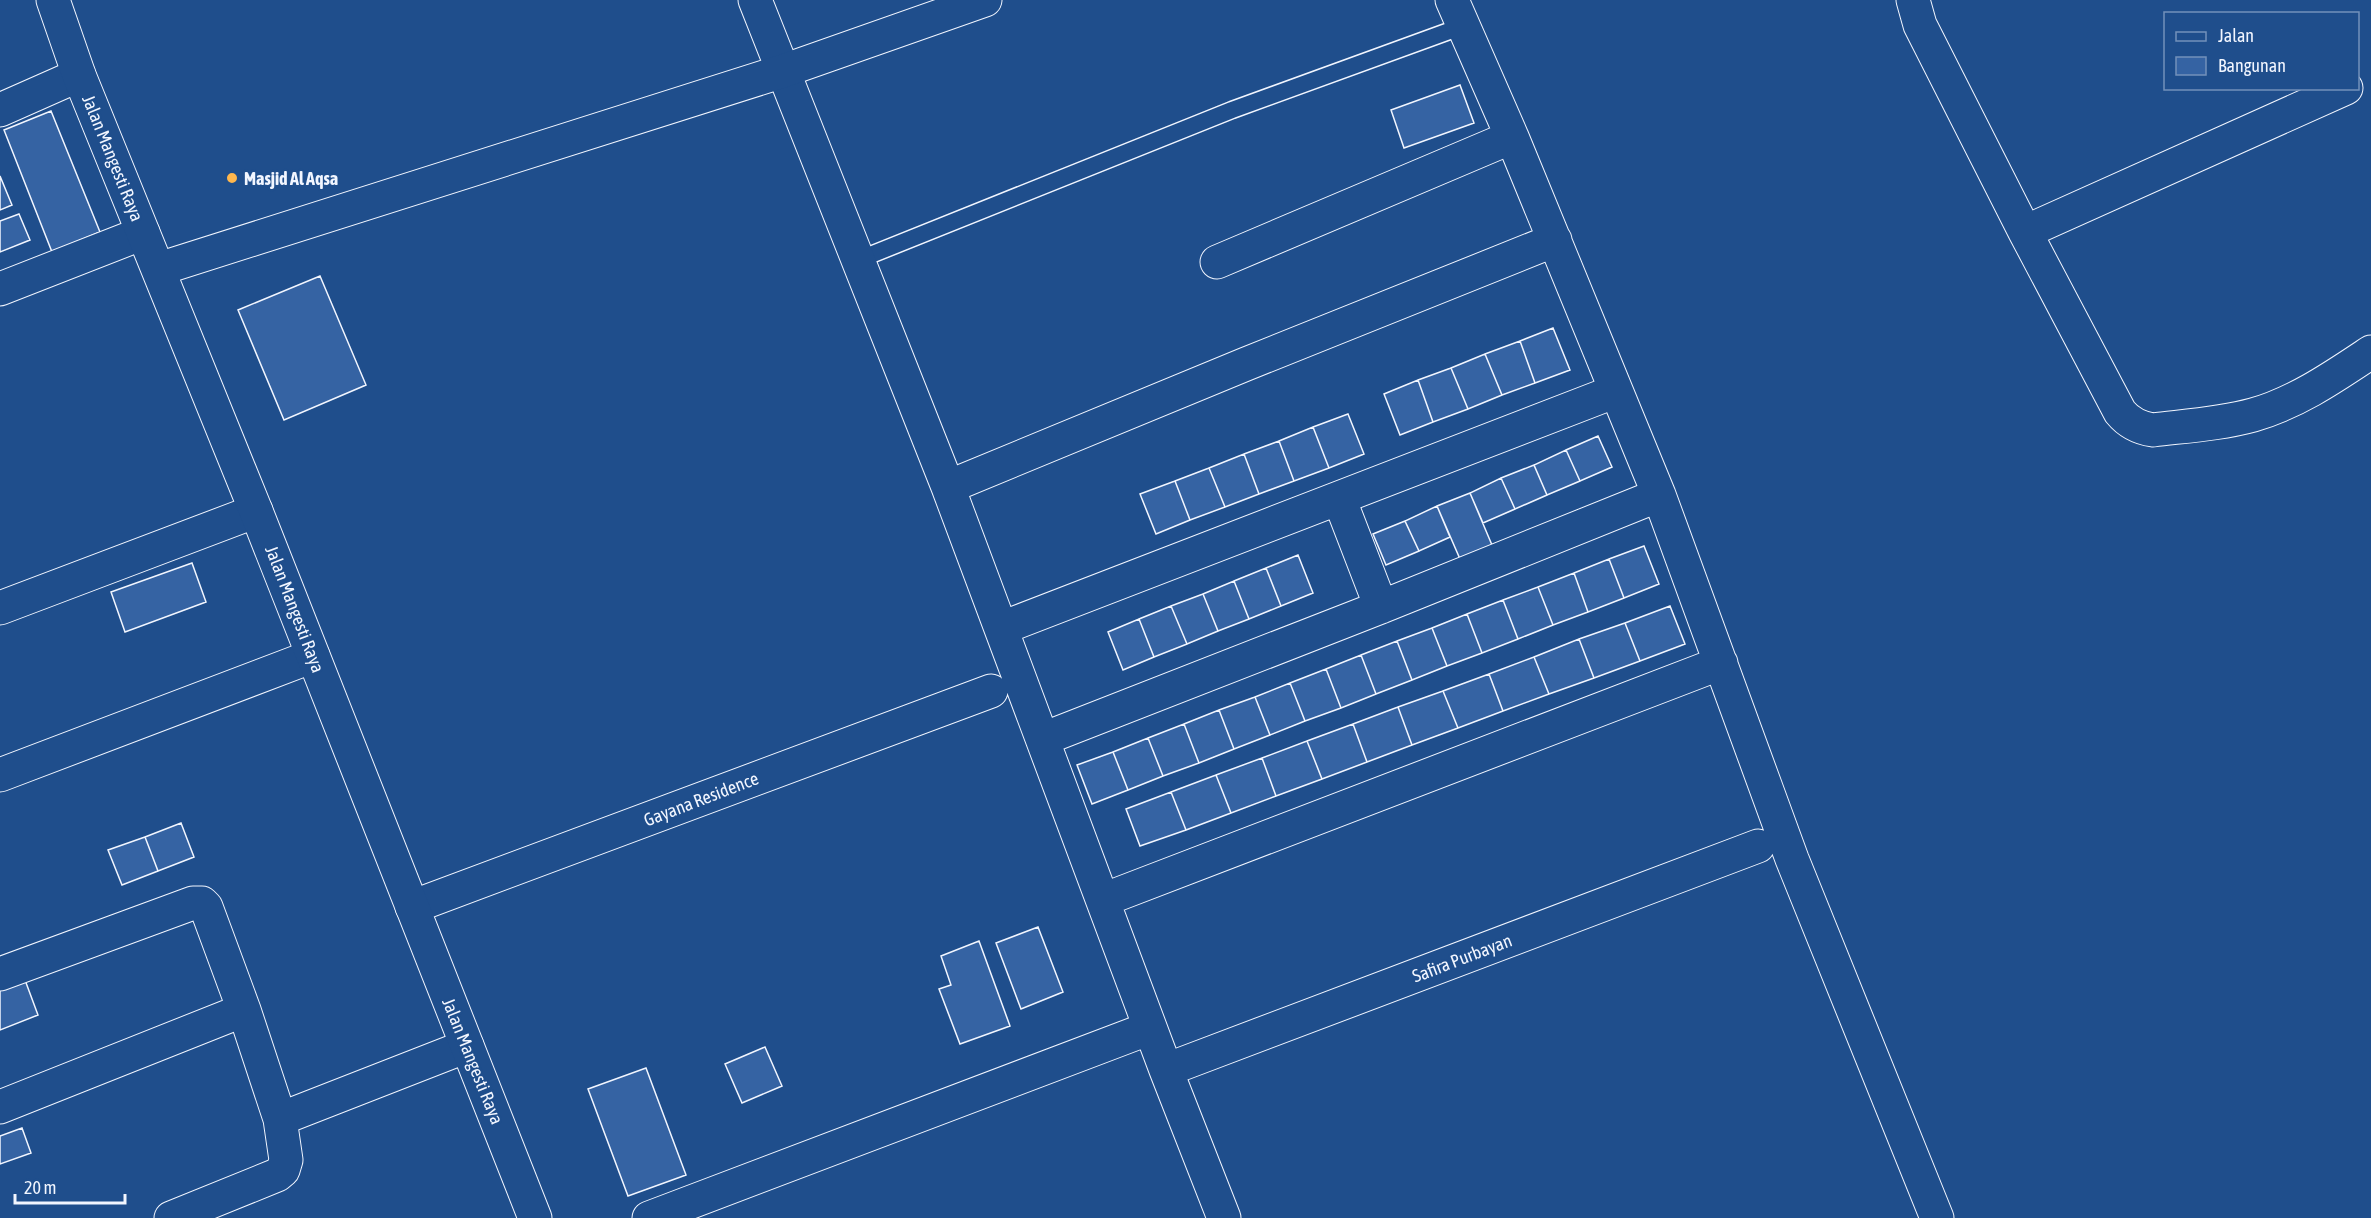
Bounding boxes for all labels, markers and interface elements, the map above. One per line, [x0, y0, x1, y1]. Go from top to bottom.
legend [2164, 12, 2359, 90]
text: Jalan [2218, 25, 2254, 46]
text: Bangunan [2218, 55, 2286, 76]
street label: Jalan Mangesti Raya [78, 92, 148, 224]
place label: Masjid Al Aqsa [244, 168, 338, 189]
marker: Masjid Al Aqsa [225, 171, 239, 185]
street label: Jalan Mangesti Raya [261, 543, 329, 675]
street label: Gayana Residence [641, 768, 761, 830]
street label: Safira Purbayan [1409, 929, 1515, 987]
street label: Jalan Mangesti Raya [438, 995, 508, 1127]
scale bar [15, 1167, 124, 1205]
text: 20 m [24, 1177, 56, 1198]

